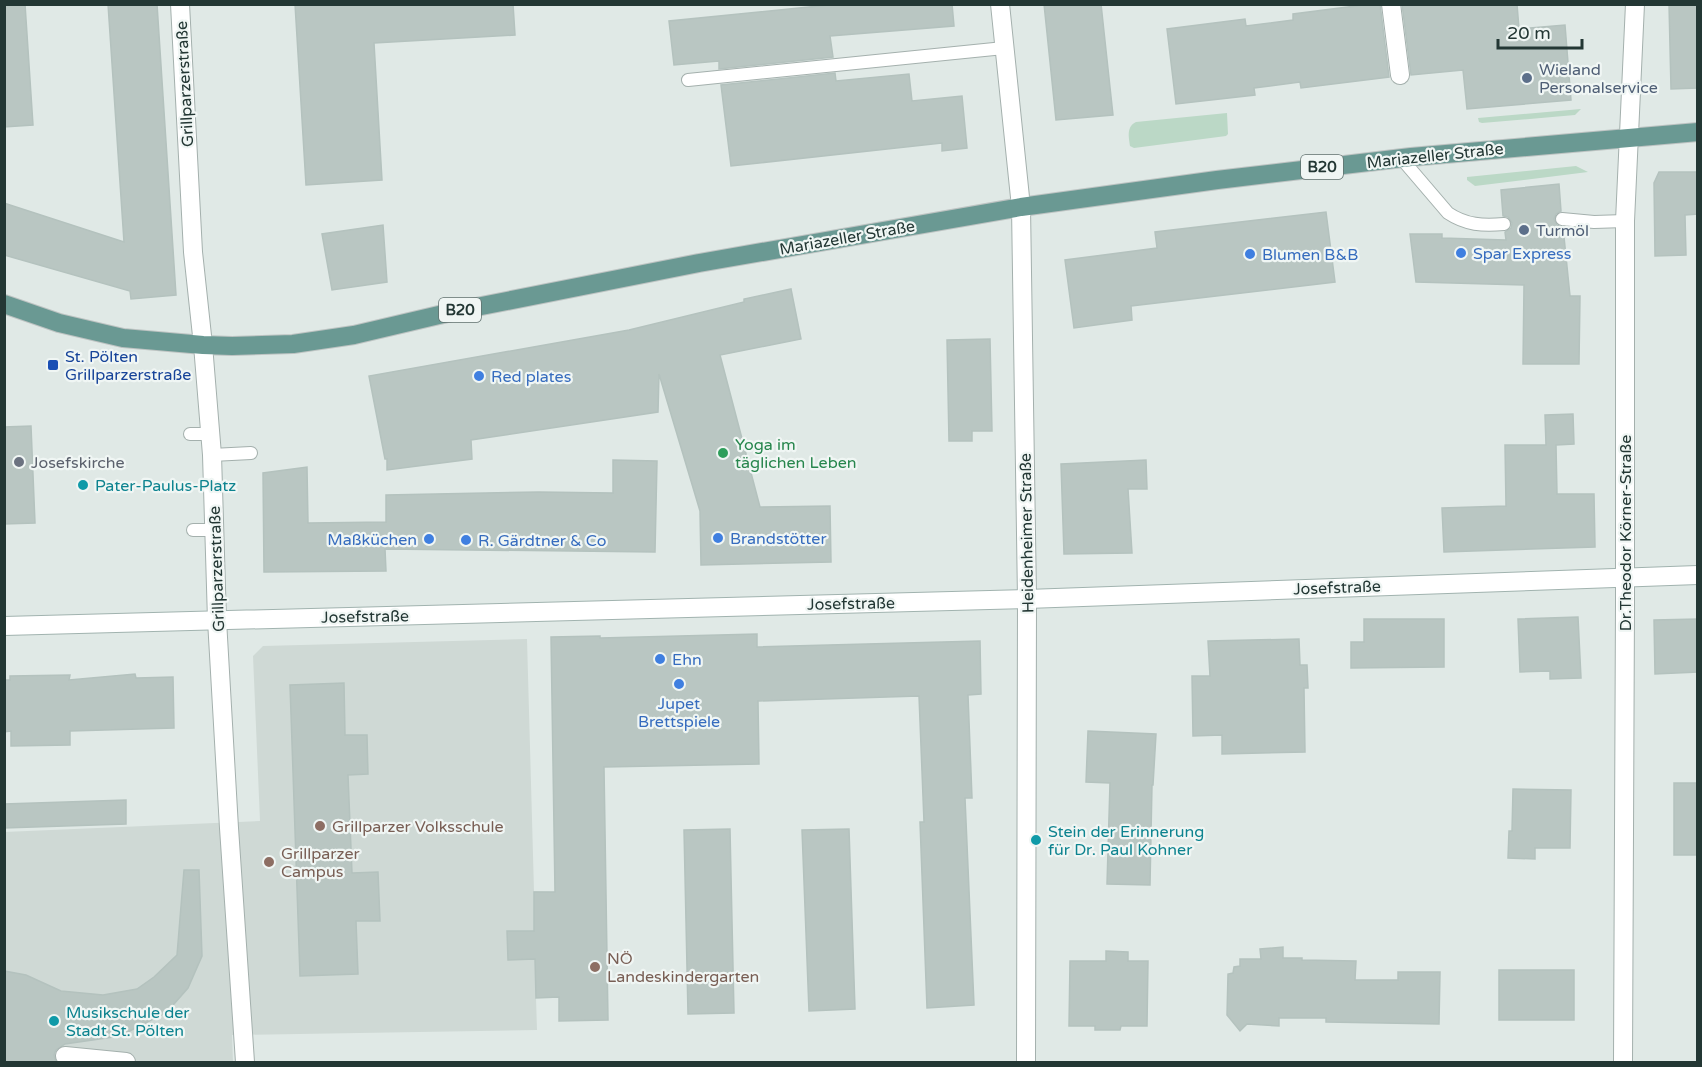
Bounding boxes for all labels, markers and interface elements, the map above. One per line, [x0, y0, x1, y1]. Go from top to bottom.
scale bar [1498, 12, 1582, 50]
street label: Grillparzerstraße [172, 20, 198, 147]
text: 20 m [1507, 22, 1551, 44]
place label: Wieland Personalservice [1539, 60, 1658, 98]
marker: Wieland Personalservice [1520, 71, 1534, 85]
street label: Mariazeller Straße [1366, 139, 1504, 173]
road number: B20 [1301, 155, 1343, 179]
street label: Mariazeller Straße [778, 216, 917, 260]
place label: Turmöl [1536, 221, 1589, 241]
marker: Turmöl [1517, 223, 1531, 237]
place label: Spar Express [1473, 244, 1571, 264]
place label: Blumen B&B [1262, 245, 1358, 265]
marker: Spar Express [1454, 246, 1468, 260]
marker: Blumen B&B [1243, 247, 1257, 261]
road number: B20 [439, 298, 481, 322]
place label: St. Pölten Grillparzerstraße [65, 347, 191, 385]
marker: St. Pölten Grillparzerstraße [46, 358, 60, 372]
place label: Red plates [491, 367, 571, 387]
marker: Red plates [472, 369, 486, 383]
place label: Yoga im täglichen Leben [735, 435, 857, 473]
street label: Dr.Theodor Körner-Straße [1616, 435, 1636, 631]
marker: Yoga im täglichen Leben [716, 446, 730, 460]
place label: Josefskirche [31, 453, 125, 473]
street label: Heidenheimer Straße [1016, 453, 1038, 613]
marker: Josefskirche [12, 455, 26, 469]
place label: Pater-Paulus-Platz [95, 476, 236, 496]
marker: Pater-Paulus-Platz [76, 478, 90, 492]
street label: Grillparzerstraße [205, 506, 229, 632]
place label: Brandstötter [730, 529, 827, 549]
place label: Maßküchen [327, 530, 417, 550]
place label: R. Gärdtner & Co [478, 531, 606, 551]
marker: Brandstötter [711, 531, 725, 545]
marker: Maßküchen [422, 532, 436, 546]
marker: R. Gärdtner & Co [459, 533, 473, 547]
street label: Josefstraße [1293, 576, 1381, 600]
street label: Josefstraße [807, 593, 895, 615]
street label: Josefstraße [321, 606, 409, 628]
place label: Ehn [672, 650, 702, 670]
marker: Ehn [653, 652, 667, 666]
marker: Jupet Brettspiele [672, 677, 686, 691]
place label: Jupet Brettspiele [638, 694, 720, 732]
place label: Grillparzer Volksschule [332, 817, 504, 837]
marker: Grillparzer Volksschule [313, 819, 327, 833]
place label: Stein der Erinnerung für Dr. Paul Kohner [1048, 822, 1204, 860]
marker: Stein der Erinnerung für Dr. Paul Kohner [1029, 833, 1043, 847]
place label: Grillparzer Campus [281, 844, 360, 882]
marker: Grillparzer Campus [262, 855, 276, 869]
place label: NÖ Landeskindergarten [607, 949, 759, 987]
marker: NÖ Landeskindergarten [588, 960, 602, 974]
place label: Musikschule der Stadt St. Pölten [66, 1003, 190, 1041]
marker: Musikschule der Stadt St. Pölten [47, 1014, 61, 1028]

